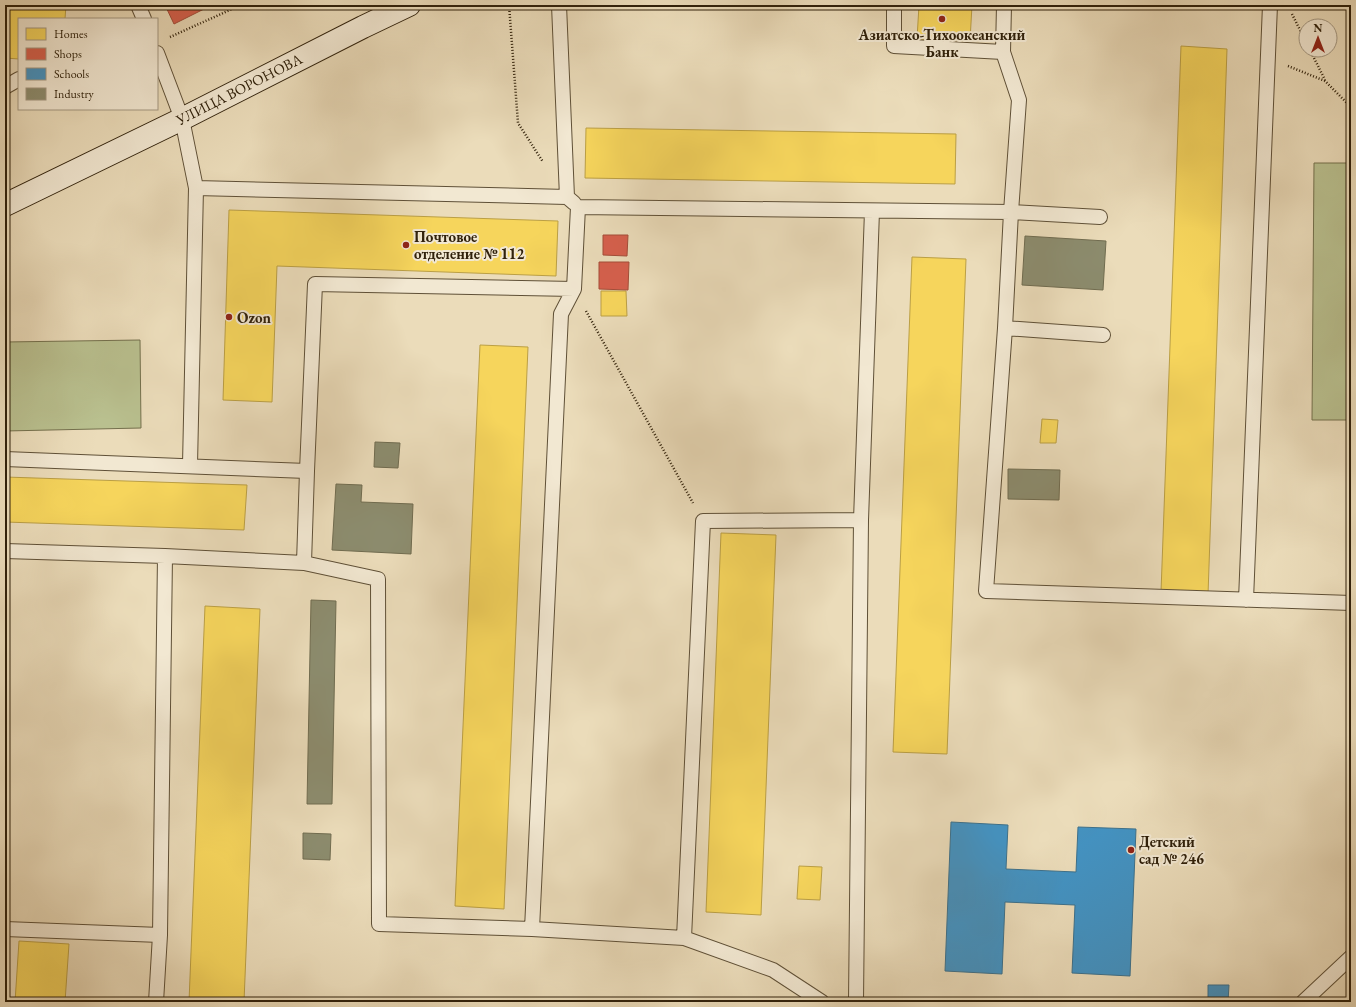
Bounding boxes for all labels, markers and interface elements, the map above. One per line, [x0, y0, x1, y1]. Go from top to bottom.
marker: Азиатско-Тихоокеанский Банк [937, 14, 947, 24]
legend [18, 18, 158, 110]
north arrow [1298, 18, 1338, 58]
text: N [1314, 21, 1323, 35]
place label: Азиатско-Тихоокеанский Банк [858, 25, 1026, 61]
text: Homes [54, 26, 88, 42]
text: Shops [54, 46, 82, 62]
street label: УЛИЦА ВОРОНОВА [172, 49, 306, 129]
text: Schools [54, 66, 89, 82]
text: Industry [54, 86, 94, 102]
place label: Почтовое отделение № 112 [414, 227, 524, 263]
marker: Почтовое отделение № 112 [401, 240, 411, 250]
place label: Ozon [237, 308, 272, 327]
marker: Ozon [224, 312, 234, 322]
place label: Детский сад № 246 [1139, 832, 1204, 868]
marker: Детский сад № 246 [1126, 845, 1136, 855]

